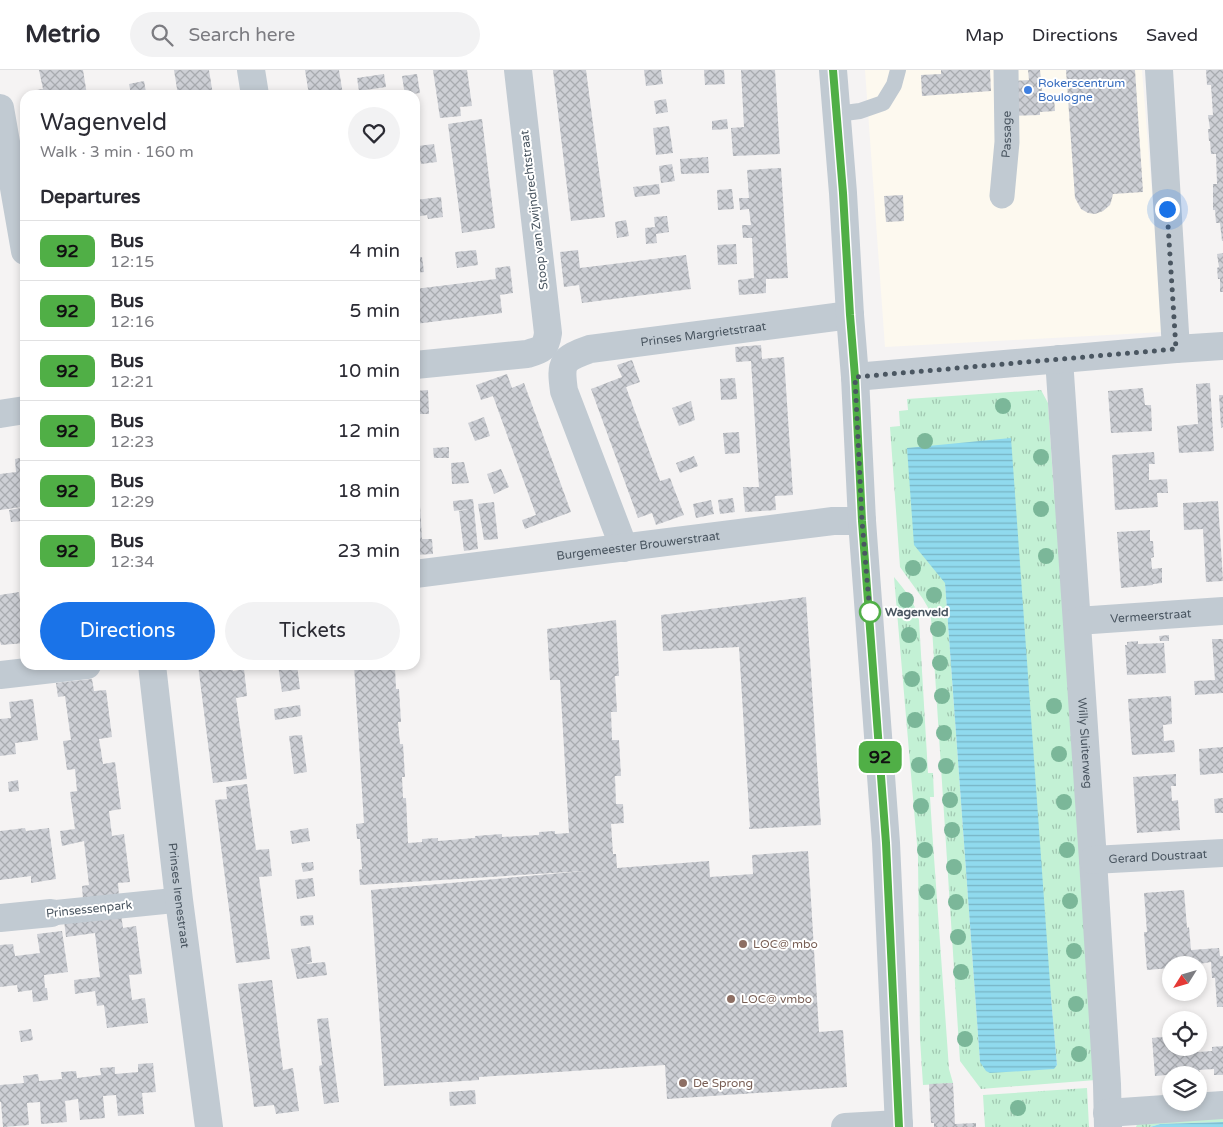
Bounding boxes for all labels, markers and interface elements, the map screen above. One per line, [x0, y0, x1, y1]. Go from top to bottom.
search box [130, 12, 480, 57]
text: Metrio [25, 20, 100, 49]
icon: search [148, 21, 176, 49]
text: Search here [188, 24, 295, 46]
text: Map [965, 24, 1004, 46]
text: Directions [1032, 24, 1118, 46]
text: Saved [1146, 24, 1198, 46]
place label: Rokerscentrum Boulogne [1038, 76, 1125, 104]
marker: Rokerscentrum Boulogne [1022, 84, 1034, 96]
button: heart [348, 107, 400, 159]
text: Wagenveld [40, 108, 167, 137]
street label: Passage [999, 110, 1014, 158]
street label: Stoop van Zwijndrechtstraat [517, 129, 551, 291]
text: Walk · 3 min · 160 m [40, 142, 194, 162]
text: Departures [40, 186, 140, 208]
your location [1155, 197, 1180, 222]
text: Bus [110, 230, 144, 252]
text: 92 [56, 240, 79, 262]
text: 4 min [349, 240, 400, 262]
text: 12:15 [110, 252, 154, 272]
text: Bus [110, 290, 144, 312]
text: 92 [56, 300, 79, 322]
text: 5 min [349, 300, 400, 322]
text: 12:16 [110, 312, 154, 332]
street label: Prinses Margrietstraat [640, 319, 767, 349]
text: Bus [110, 350, 144, 372]
text: 92 [56, 360, 79, 382]
text: 10 min [337, 360, 400, 382]
text: 12:21 [110, 372, 154, 392]
text: Bus [110, 410, 144, 432]
text: 92 [56, 420, 79, 442]
text: 12 min [337, 420, 400, 442]
text: 12:23 [110, 432, 154, 452]
text: Bus [110, 470, 144, 492]
text: 92 [56, 480, 79, 502]
text: 18 min [337, 480, 400, 502]
text: 12:29 [110, 492, 154, 512]
street label: Burgemeester Brouwerstraat [556, 528, 721, 563]
text: Bus [110, 530, 144, 552]
text: 92 [56, 540, 79, 562]
text: 23 min [337, 540, 400, 562]
text: 12:34 [110, 552, 154, 572]
marker: Wagenveld [859, 601, 881, 623]
button: Directions [40, 602, 215, 660]
button: Tickets [225, 602, 400, 660]
place label: Wagenveld [885, 605, 949, 620]
street label: Vermeerstraat [1110, 606, 1192, 626]
street label: Willy Sluiterweg [1075, 697, 1095, 789]
line badge: 92 [858, 741, 902, 773]
text: 92 [869, 746, 891, 768]
street label: Prinses Irenestraat [165, 842, 192, 949]
street label: Gerard Doustraat [1108, 847, 1208, 866]
street label: Prinsessenpark [45, 897, 133, 920]
place label: LOC@ mbo [753, 937, 818, 951]
marker: LOC@ mbo [737, 938, 749, 950]
north arrow [1162, 956, 1208, 1001]
map controls [1162, 956, 1207, 1111]
place label: LOC@ vmbo [741, 992, 812, 1006]
marker: LOC@ vmbo [725, 993, 737, 1005]
button: locate [1162, 1011, 1207, 1056]
button: layers [1162, 1066, 1207, 1111]
place label: De Sprong [693, 1076, 753, 1090]
marker: De Sprong [677, 1077, 689, 1089]

